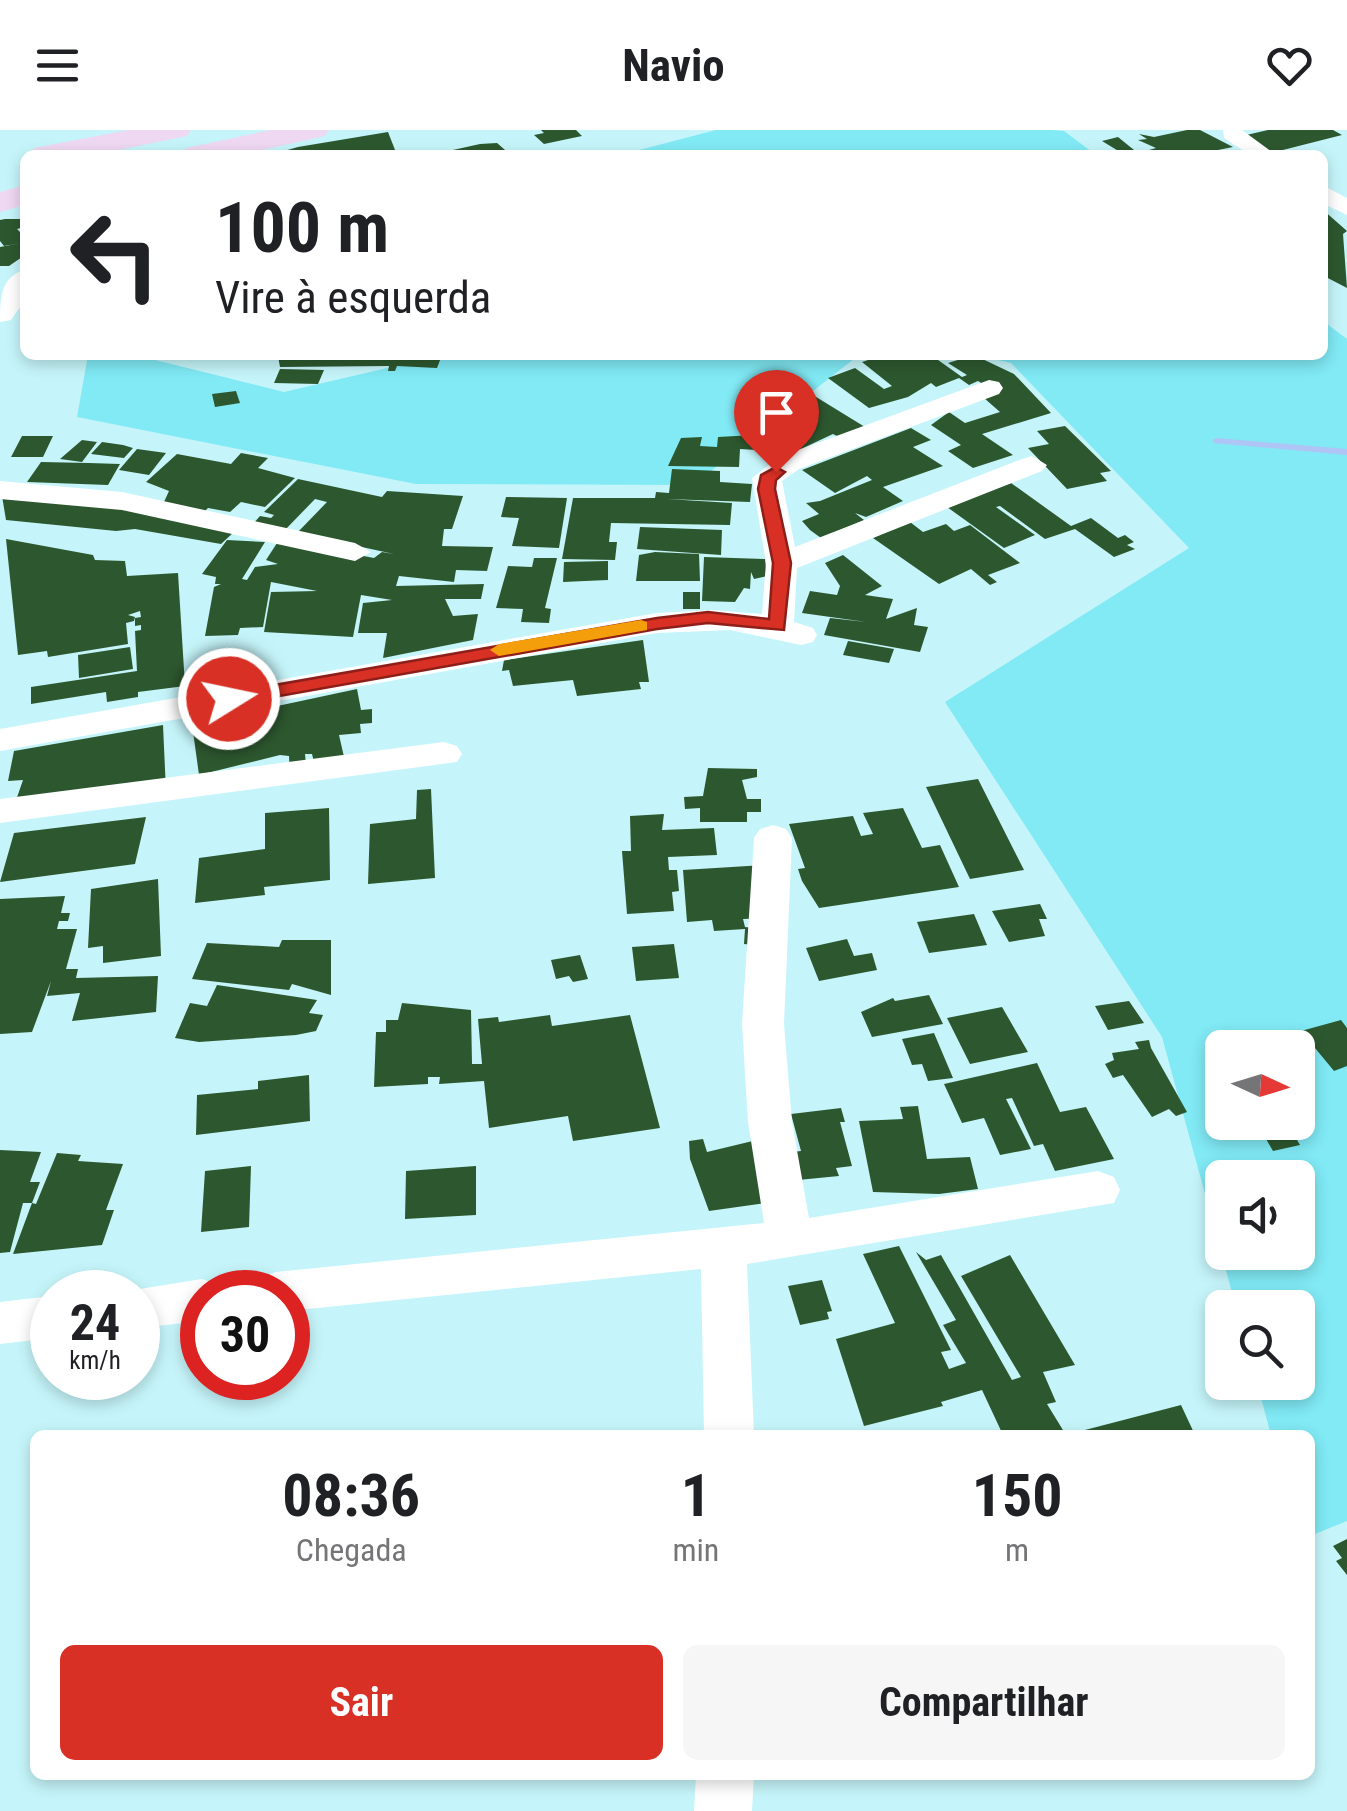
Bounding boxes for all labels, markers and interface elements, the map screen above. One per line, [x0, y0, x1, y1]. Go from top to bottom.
icon: menu [30, 38, 85, 93]
icon: heart [1262, 38, 1317, 93]
text: Navio [622, 39, 725, 92]
text: 100 m [215, 187, 389, 269]
icon: left [50, 190, 180, 320]
text: Vire à esquerda [215, 271, 491, 324]
pin [734, 370, 819, 473]
icon: arrive [749, 385, 804, 440]
position arrow [177, 647, 281, 751]
north arrow [1205, 1030, 1315, 1140]
map controls [1205, 1030, 1315, 1400]
button: sound [1205, 1160, 1315, 1270]
speed limit sign: 30 [180, 1270, 310, 1400]
button: search [1205, 1290, 1315, 1400]
text: 24 [70, 1294, 120, 1352]
text: km/h [69, 1346, 121, 1375]
text: 08:36 [282, 1460, 420, 1531]
text: 1 [681, 1460, 711, 1531]
text: 150 [972, 1460, 1063, 1531]
text: Chegada [296, 1531, 407, 1569]
text: min [672, 1531, 719, 1569]
text: m [1005, 1531, 1029, 1569]
button: Sair [60, 1645, 663, 1760]
button: Compartilhar [683, 1645, 1285, 1760]

